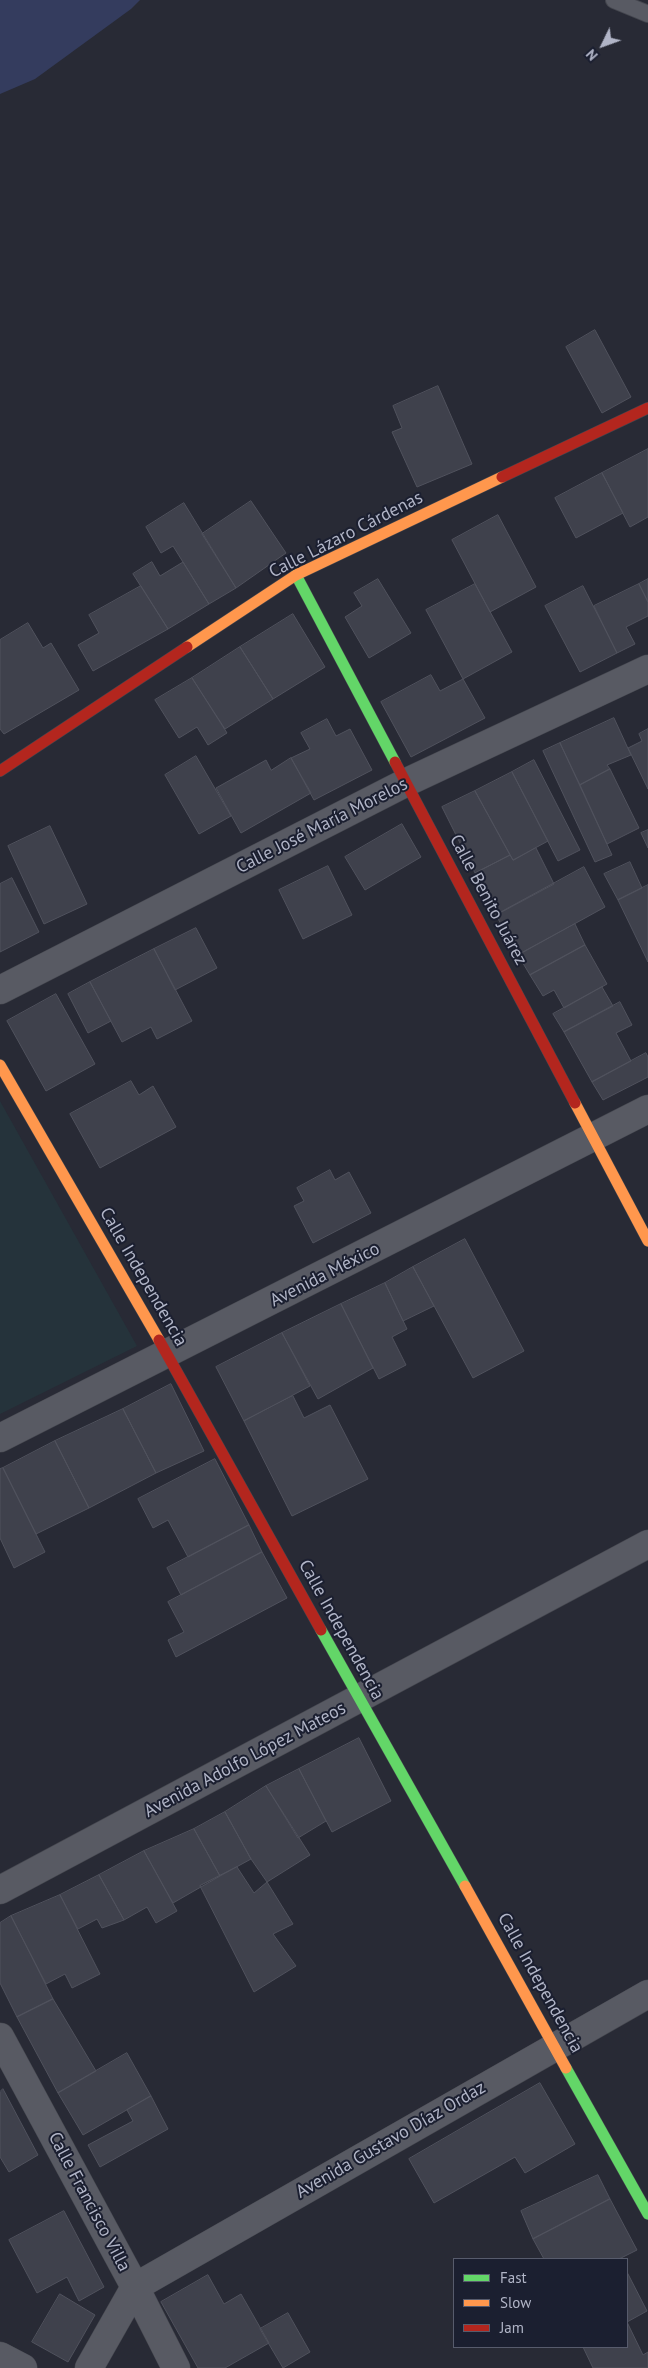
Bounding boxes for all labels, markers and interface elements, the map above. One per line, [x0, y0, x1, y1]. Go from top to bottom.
north arrow [578, 20, 628, 70]
text: N [582, 46, 602, 64]
street label: Calle Lázaro Cárdenas [266, 487, 426, 583]
street label: Calle José María Morelos [233, 773, 411, 879]
street label: Calle Benito Juárez [444, 831, 532, 969]
street label: Calle Independencia [95, 1204, 191, 1350]
street label: Avenida México [267, 1238, 383, 1312]
street label: Calle Independencia [294, 1556, 388, 1704]
street label: Avenida Adolfo López Mateos [140, 1698, 350, 1822]
street label: Calle Independencia [493, 1909, 587, 2057]
street label: Avenida Gustavo Díaz Ordaz [292, 2077, 490, 2203]
street label: Calle Francisco Villa [43, 2129, 135, 2275]
legend [453, 2258, 628, 2348]
text: Fast [500, 2268, 527, 2287]
text: Slow [500, 2293, 531, 2312]
text: Jam [500, 2318, 524, 2337]

